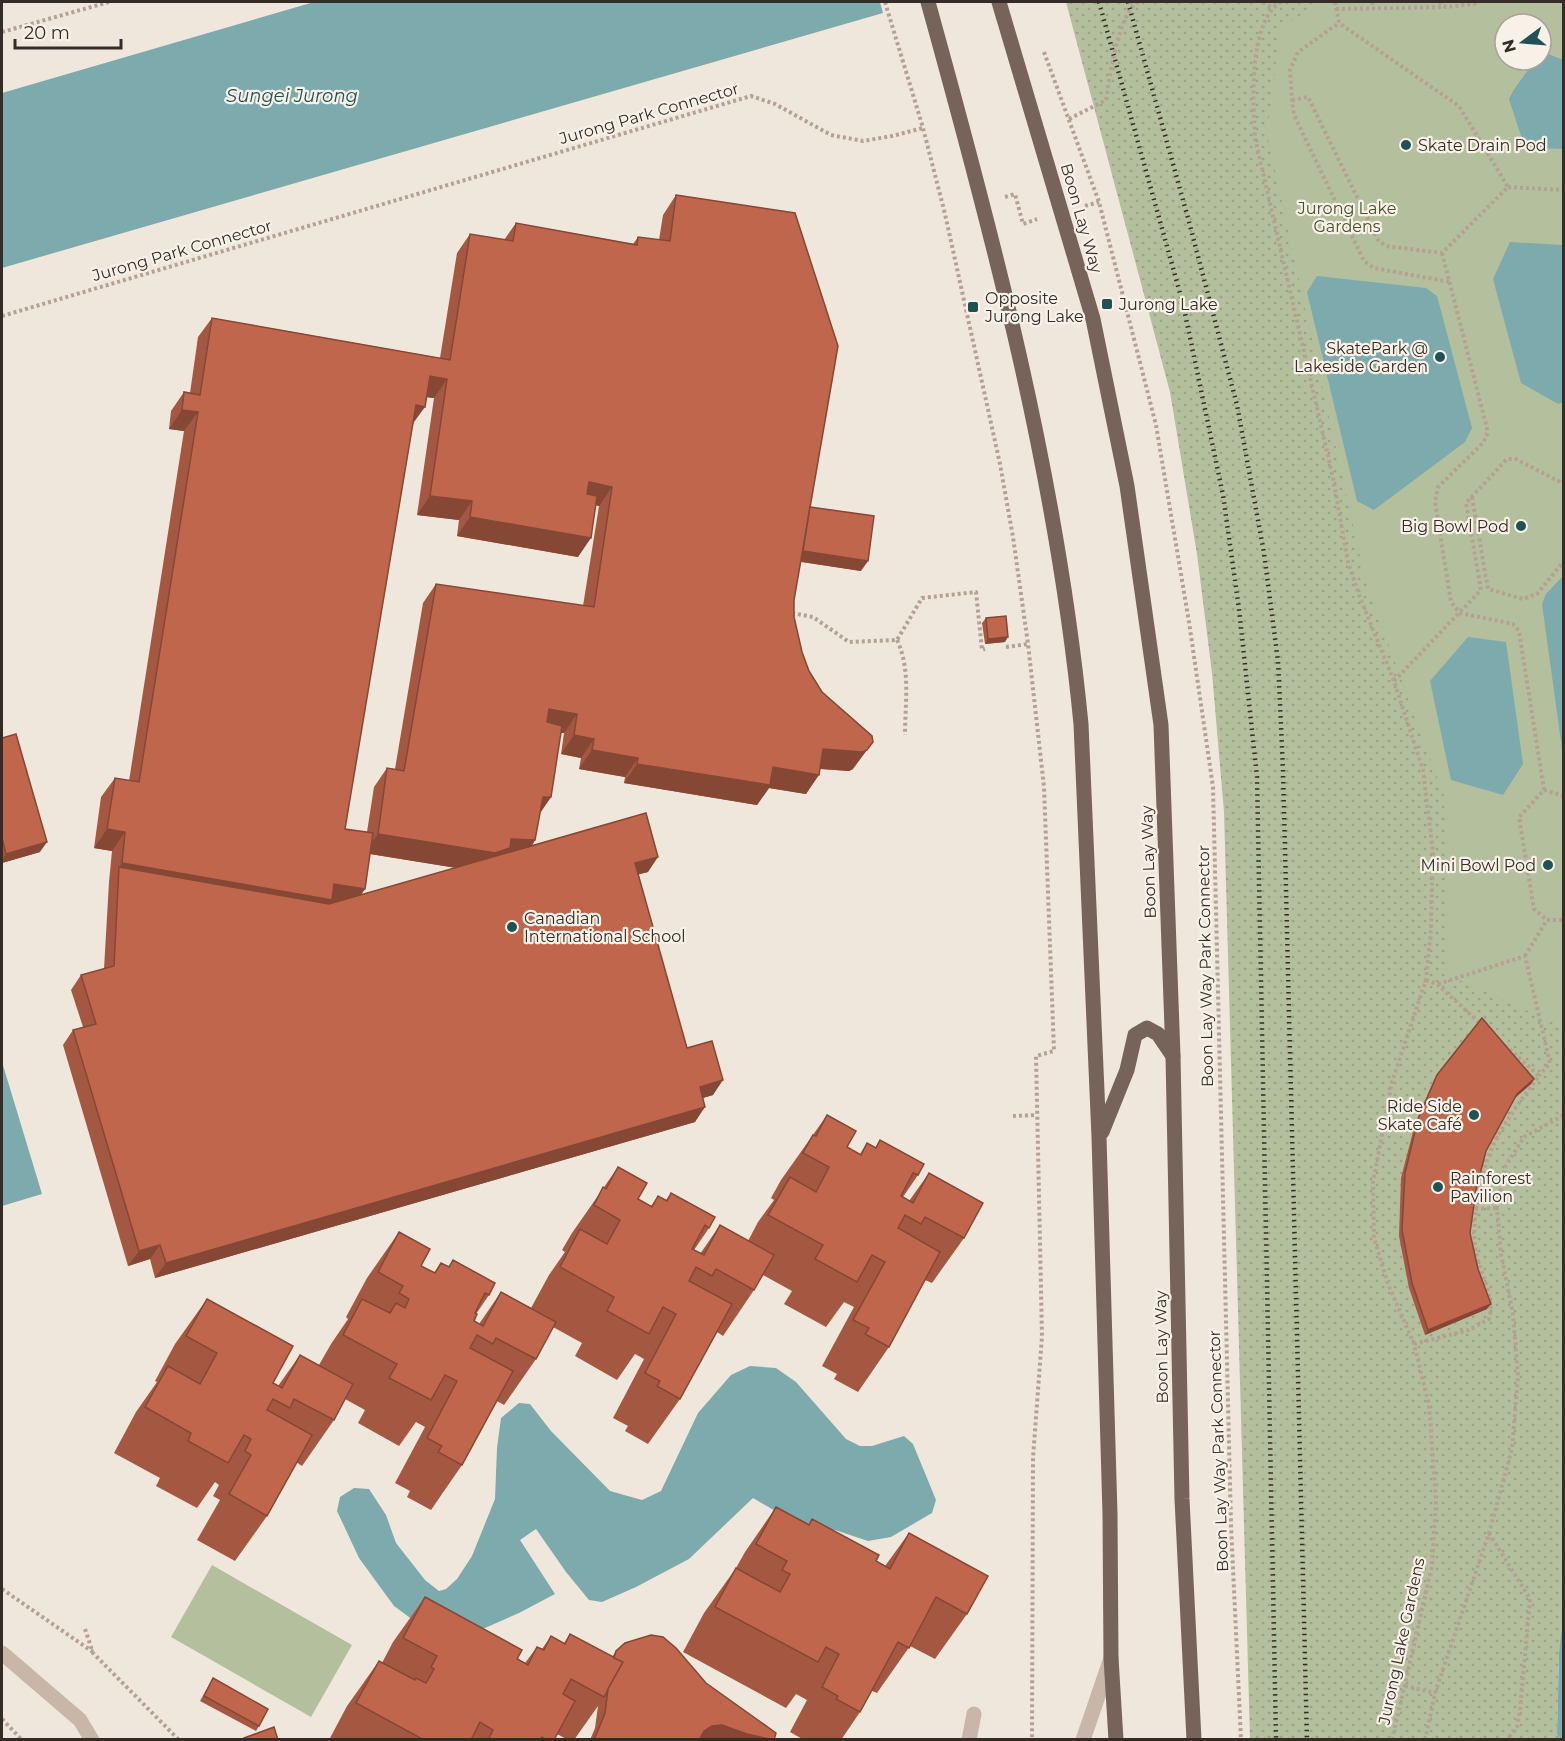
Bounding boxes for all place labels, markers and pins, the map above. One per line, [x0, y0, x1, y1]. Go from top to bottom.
place label: Skate Drain Pod [1418, 136, 1547, 155]
marker: Skate Drain Pod [1399, 138, 1413, 152]
place label: Opposite Jurong Lake [984, 289, 1084, 326]
place label: Jurong Lake [1118, 295, 1218, 314]
marker: Jurong Lake [1100, 297, 1114, 311]
marker: Opposite Jurong Lake [966, 300, 980, 314]
place label: SkatePark @ Lakeside Garden [1294, 339, 1428, 376]
marker: SkatePark @ Lakeside Garden [1433, 350, 1447, 364]
place label: Big Bowl Pod [1401, 517, 1509, 536]
marker: Big Bowl Pod [1514, 519, 1528, 533]
place label: Mini Bowl Pod [1421, 856, 1536, 875]
marker: Mini Bowl Pod [1541, 858, 1555, 872]
place label: Canadian International School [524, 909, 686, 946]
marker: Canadian International School [505, 920, 519, 934]
place label: Ride Side Skate Café [1378, 1097, 1462, 1134]
marker: Ride Side Skate Café [1467, 1108, 1481, 1122]
place label: Rainforest Pavilion [1450, 1169, 1532, 1206]
marker: Rainforest Pavilion [1431, 1180, 1445, 1194]

